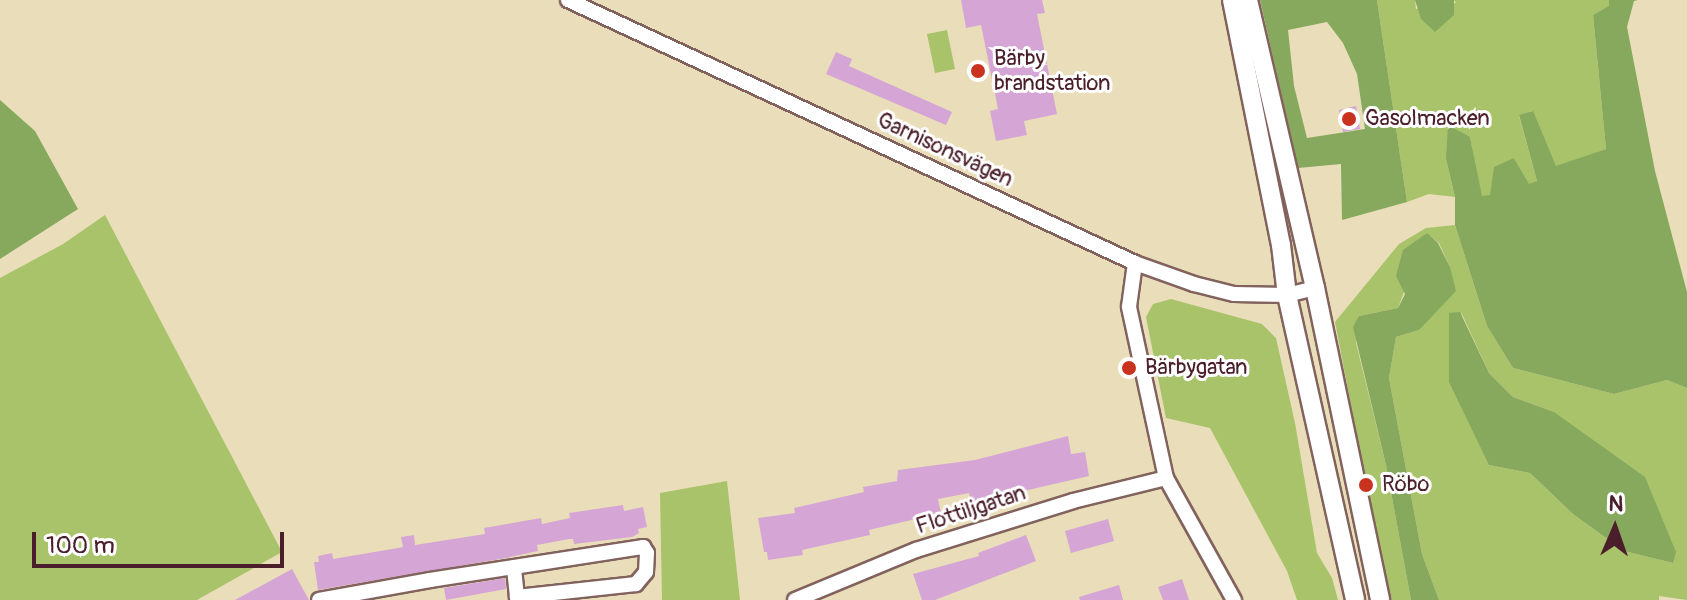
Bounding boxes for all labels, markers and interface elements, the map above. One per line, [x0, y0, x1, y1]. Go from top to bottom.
place label: Bärby brandstation [994, 45, 1111, 96]
marker: Bärby brandstation [969, 62, 987, 80]
place label: Gasolmacken [1365, 106, 1490, 132]
street label: Garnisonsvägen [873, 107, 1017, 193]
marker: Gasolmacken [1340, 110, 1358, 128]
place label: Bärbygatan [1145, 355, 1247, 381]
marker: Bärbygatan [1120, 359, 1138, 377]
place label: Röbo [1382, 472, 1429, 498]
marker: Röbo [1357, 476, 1375, 494]
street label: Flottiljgatan [913, 480, 1029, 540]
north arrow [1575, 488, 1655, 568]
text: N [1608, 490, 1624, 518]
scale bar [36, 516, 288, 566]
text: 100 m [46, 531, 115, 560]

